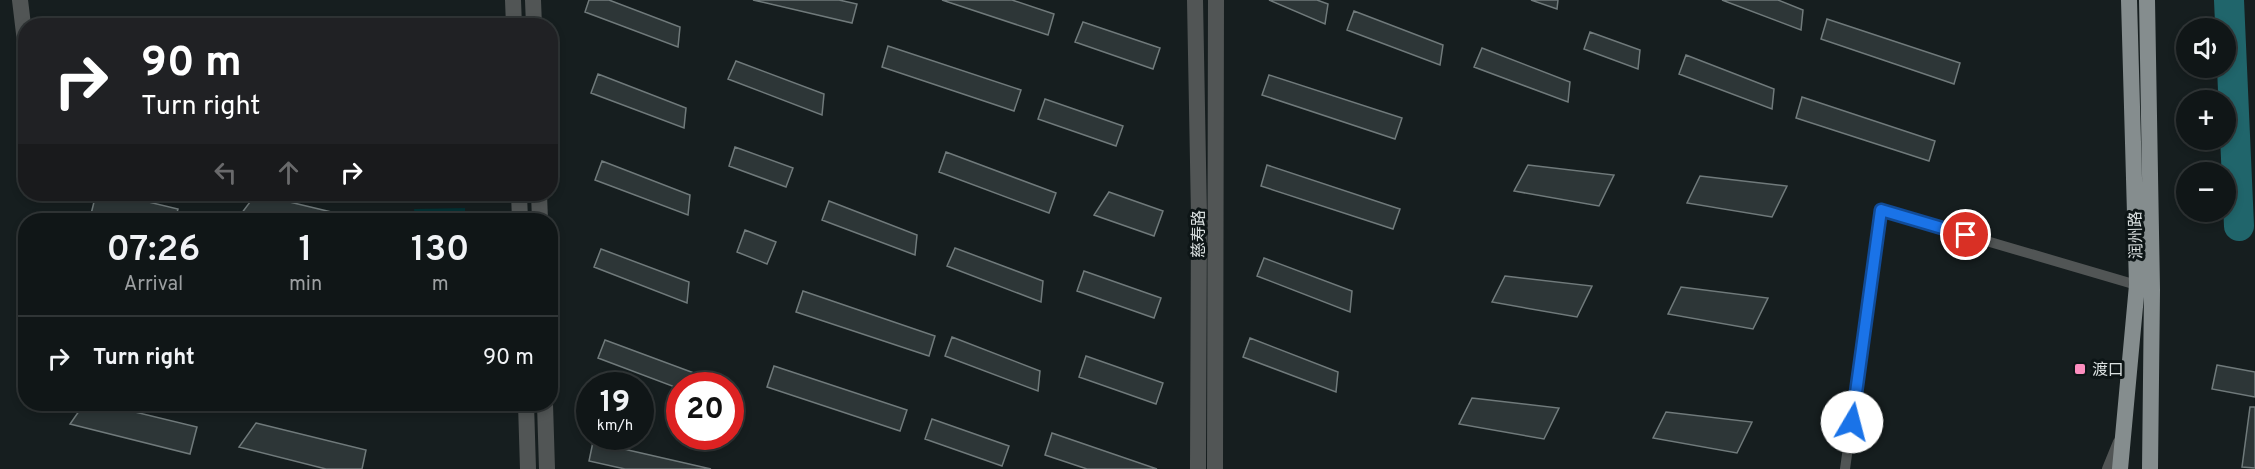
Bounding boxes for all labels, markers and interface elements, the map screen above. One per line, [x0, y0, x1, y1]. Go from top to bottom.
map controls [2176, 18, 2236, 222]
button: sound [2176, 18, 2236, 78]
text: 90 m [141, 38, 242, 91]
icon: right [42, 42, 120, 120]
text: Turn right [141, 90, 260, 124]
button: + [2176, 90, 2236, 150]
icon: left [209, 156, 242, 189]
icon: ahead [272, 156, 305, 189]
icon: right [335, 156, 368, 189]
button: − [2176, 162, 2236, 222]
pin [1940, 209, 1991, 260]
street label: 慈寿路 [1190, 210, 1210, 258]
street label: 润州路 [2127, 211, 2147, 259]
icon: arrive [1949, 218, 1982, 251]
text: 07:26 [107, 228, 200, 274]
text: 1 [299, 228, 313, 274]
text: 130 [411, 228, 469, 274]
text: Arrival [124, 272, 183, 298]
text: min [289, 272, 322, 298]
text: m [432, 272, 449, 298]
icon: right [42, 342, 75, 375]
text: Turn right [93, 345, 195, 372]
text: 90 m [483, 345, 534, 372]
place label: 渡口 [2092, 361, 2124, 381]
marker: 渡口 [2073, 362, 2087, 376]
speed limit sign: 20 [666, 372, 744, 450]
text: 19 [600, 385, 630, 422]
position arrow [1820, 390, 1884, 454]
text: km/h [597, 417, 633, 436]

